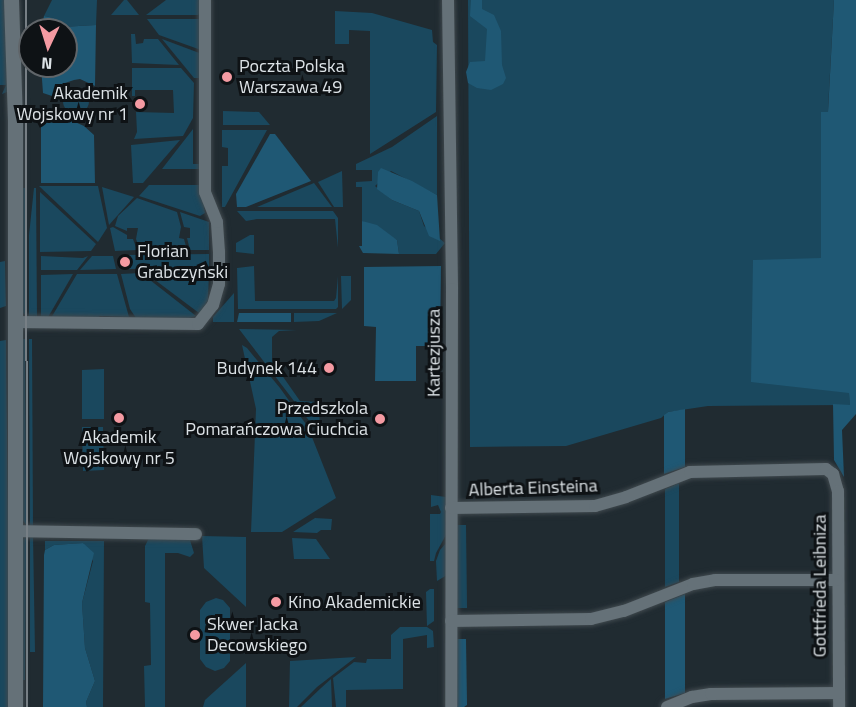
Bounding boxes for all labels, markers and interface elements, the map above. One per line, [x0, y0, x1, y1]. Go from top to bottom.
north arrow [18, 18, 78, 78]
text: N [41, 52, 53, 76]
place label: Poczta Polska Warszawa 49 [239, 56, 345, 98]
marker: Poczta Polska Warszawa 49 [220, 70, 234, 84]
place label: Akademik Wojskowy nr 1 [16, 83, 128, 125]
marker: Akademik Wojskowy nr 1 [133, 97, 147, 111]
place label: Florian Grabczyński [137, 241, 228, 284]
marker: Florian Grabczyński [118, 255, 132, 269]
street label: Kartezjusza [423, 309, 445, 397]
place label: Budynek 144 [217, 357, 317, 379]
marker: Budynek 144 [322, 361, 336, 375]
place label: Przedszkola Pomarańczowa Ciuchcia [185, 398, 368, 440]
marker: Akademik Wojskowy nr 5 [112, 411, 126, 425]
marker: Przedszkola Pomarańczowa Ciuchcia [373, 412, 387, 426]
place label: Akademik Wojskowy nr 5 [63, 427, 175, 470]
street label: Alberta Einsteina [468, 475, 598, 501]
street label: Gottfrieda Leibniza [809, 515, 831, 657]
place label: Kino Akademickie [288, 591, 421, 613]
marker: Kino Akademickie [269, 595, 283, 609]
place label: Skwer Jacka Decowskiego [207, 614, 307, 656]
marker: Skwer Jacka Decowskiego [188, 628, 202, 642]

